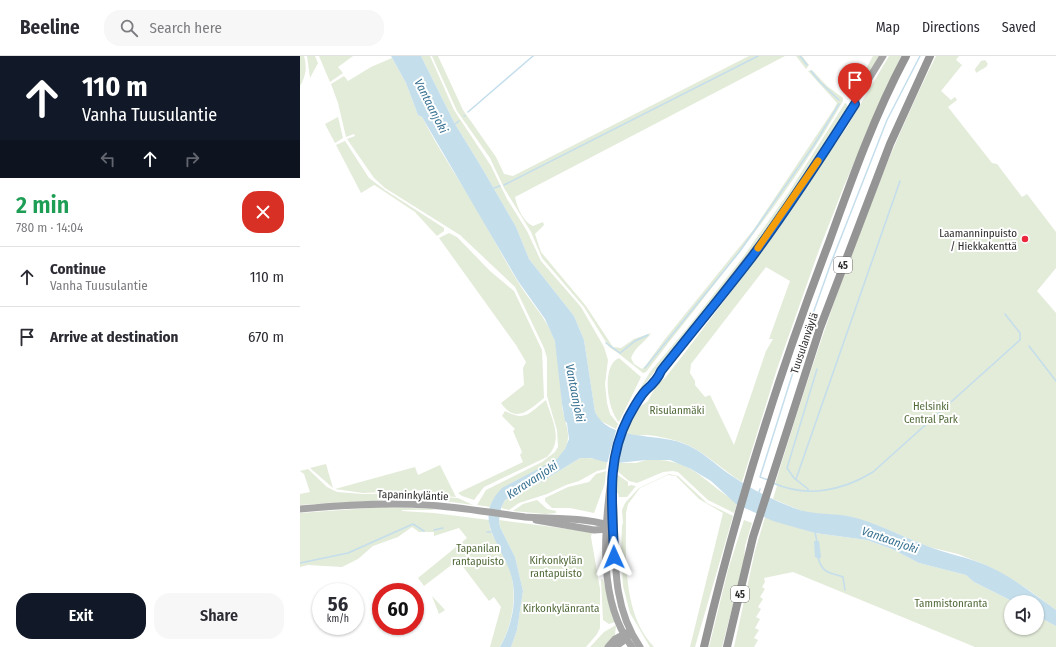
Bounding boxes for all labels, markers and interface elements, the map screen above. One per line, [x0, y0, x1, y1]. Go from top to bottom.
search box [104, 10, 384, 46]
text: Beeline [20, 16, 80, 39]
icon: search [118, 17, 140, 39]
text: Search here [150, 19, 222, 37]
text: Map [876, 19, 900, 36]
text: Directions [922, 19, 980, 36]
text: Saved [1002, 19, 1036, 36]
pin [838, 63, 872, 104]
icon: arrive [844, 69, 866, 91]
text: 110 m [82, 70, 148, 103]
icon: ahead [16, 72, 68, 124]
water label: Vantaanjoki [411, 77, 451, 135]
text: Vanha Tuusulantie [82, 104, 217, 126]
icon: left [97, 148, 119, 170]
icon: ahead [139, 148, 161, 170]
icon: right [181, 148, 203, 170]
text: 2 min [16, 191, 69, 219]
button: close [242, 191, 284, 233]
text: 780 m · 14:04 [16, 220, 83, 235]
place label: Laamanninpuisto / Hiekkakenttä [939, 227, 1017, 253]
marker: Laamanninpuisto / Hiekkakenttä [1020, 234, 1030, 244]
road number: 45 [834, 257, 852, 273]
text: Continue [50, 260, 106, 278]
icon: ahead [16, 266, 38, 288]
text: 110 m [250, 268, 284, 286]
text: Vanha Tuusulantie [50, 278, 148, 293]
street label: Tuusulanväylä [788, 311, 821, 375]
icon: arrive [16, 326, 38, 348]
text: Arrive at destination [50, 328, 178, 346]
text: 670 m [248, 328, 284, 346]
water label: Vantaanjoki [563, 363, 587, 423]
park label: Helsinki Central Park [904, 400, 959, 426]
park label: Risulanmäki [650, 404, 705, 417]
water label: Keravanjoki [504, 458, 560, 502]
street label: Tapaninkyläntie [377, 488, 449, 503]
water label: Vantaanjoki [860, 524, 920, 556]
position arrow [593, 536, 635, 578]
park label: Tapanilan rantapuisto [452, 542, 504, 568]
park label: Kirkonkylän rantapuisto [529, 554, 583, 580]
speed limit sign: 60 [372, 583, 424, 635]
road number: 45 [731, 586, 749, 602]
text: 56 [328, 592, 348, 616]
button: Exit [16, 593, 146, 639]
button: Share [154, 593, 284, 639]
map controls [1004, 595, 1044, 635]
button: sound [1004, 595, 1044, 635]
park label: Tammistonranta [915, 597, 987, 610]
park label: Kirkonkylänranta [523, 602, 599, 615]
text: km/h [327, 613, 349, 625]

